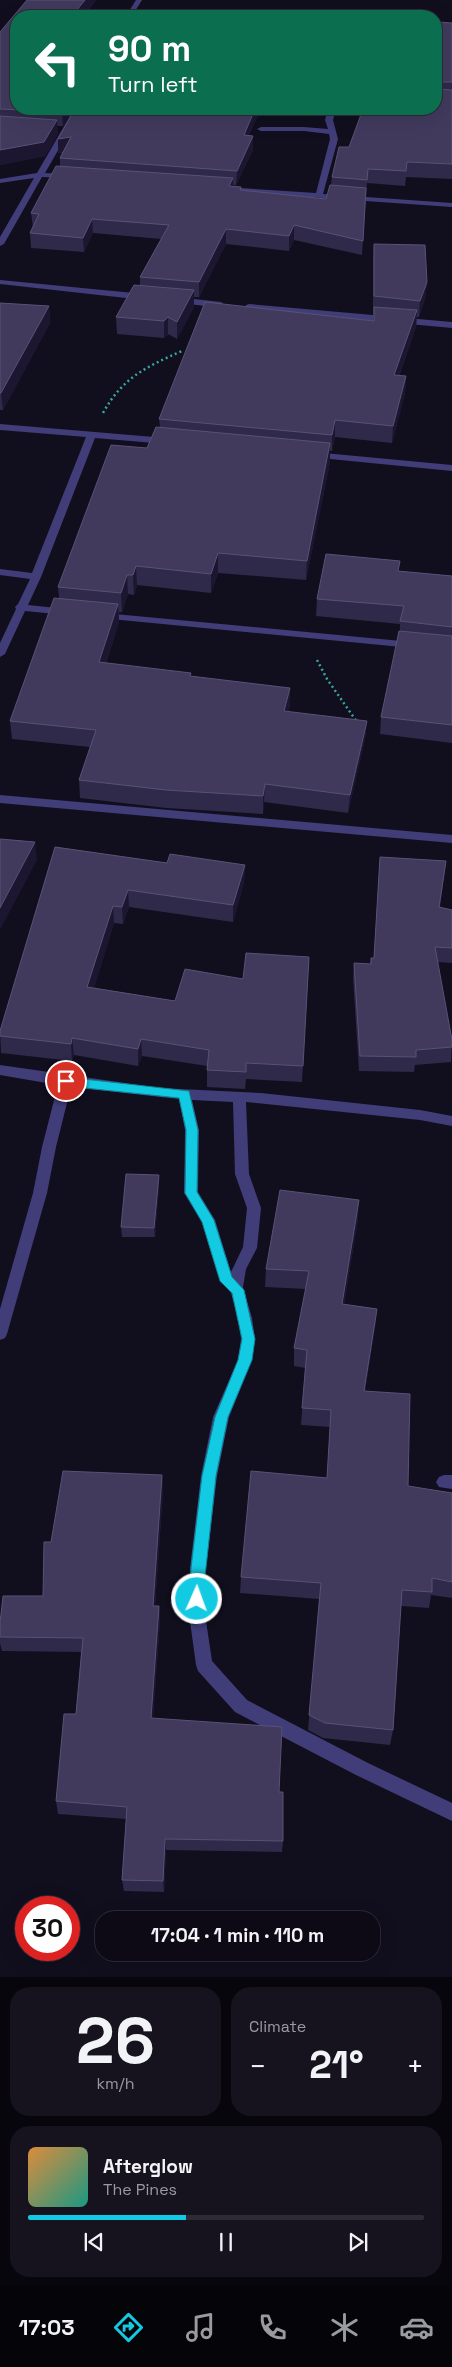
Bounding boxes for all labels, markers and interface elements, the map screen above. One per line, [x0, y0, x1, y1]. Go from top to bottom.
text: 90 m [108, 27, 191, 71]
icon: left [25, 30, 90, 95]
text: Turn left [108, 70, 198, 98]
pin [45, 1060, 87, 1102]
icon: arrive [52, 1067, 80, 1095]
position arrow [170, 1572, 222, 1624]
speed limit sign: 30 [15, 1896, 80, 1961]
text: 17:04 · 1 min · 110 m [151, 1923, 324, 1948]
text: 26 [76, 1999, 155, 2082]
text: Climate [249, 2016, 306, 2037]
text: 21° [309, 2041, 364, 2089]
text: − [249, 2048, 266, 2084]
text: + [407, 2048, 424, 2084]
text: km/h [96, 2073, 135, 2094]
text: Afterglow [103, 2154, 193, 2179]
text: The Pines [103, 2179, 177, 2200]
icon: previous [80, 2228, 108, 2256]
icon: pause [212, 2228, 240, 2256]
icon: next [344, 2228, 372, 2256]
icon: directions [111, 2310, 146, 2345]
icon: music [183, 2310, 218, 2345]
icon: phone [255, 2310, 290, 2345]
icon: climate [327, 2310, 362, 2345]
icon: car [399, 2310, 434, 2345]
text: 17:03 [18, 2313, 75, 2341]

